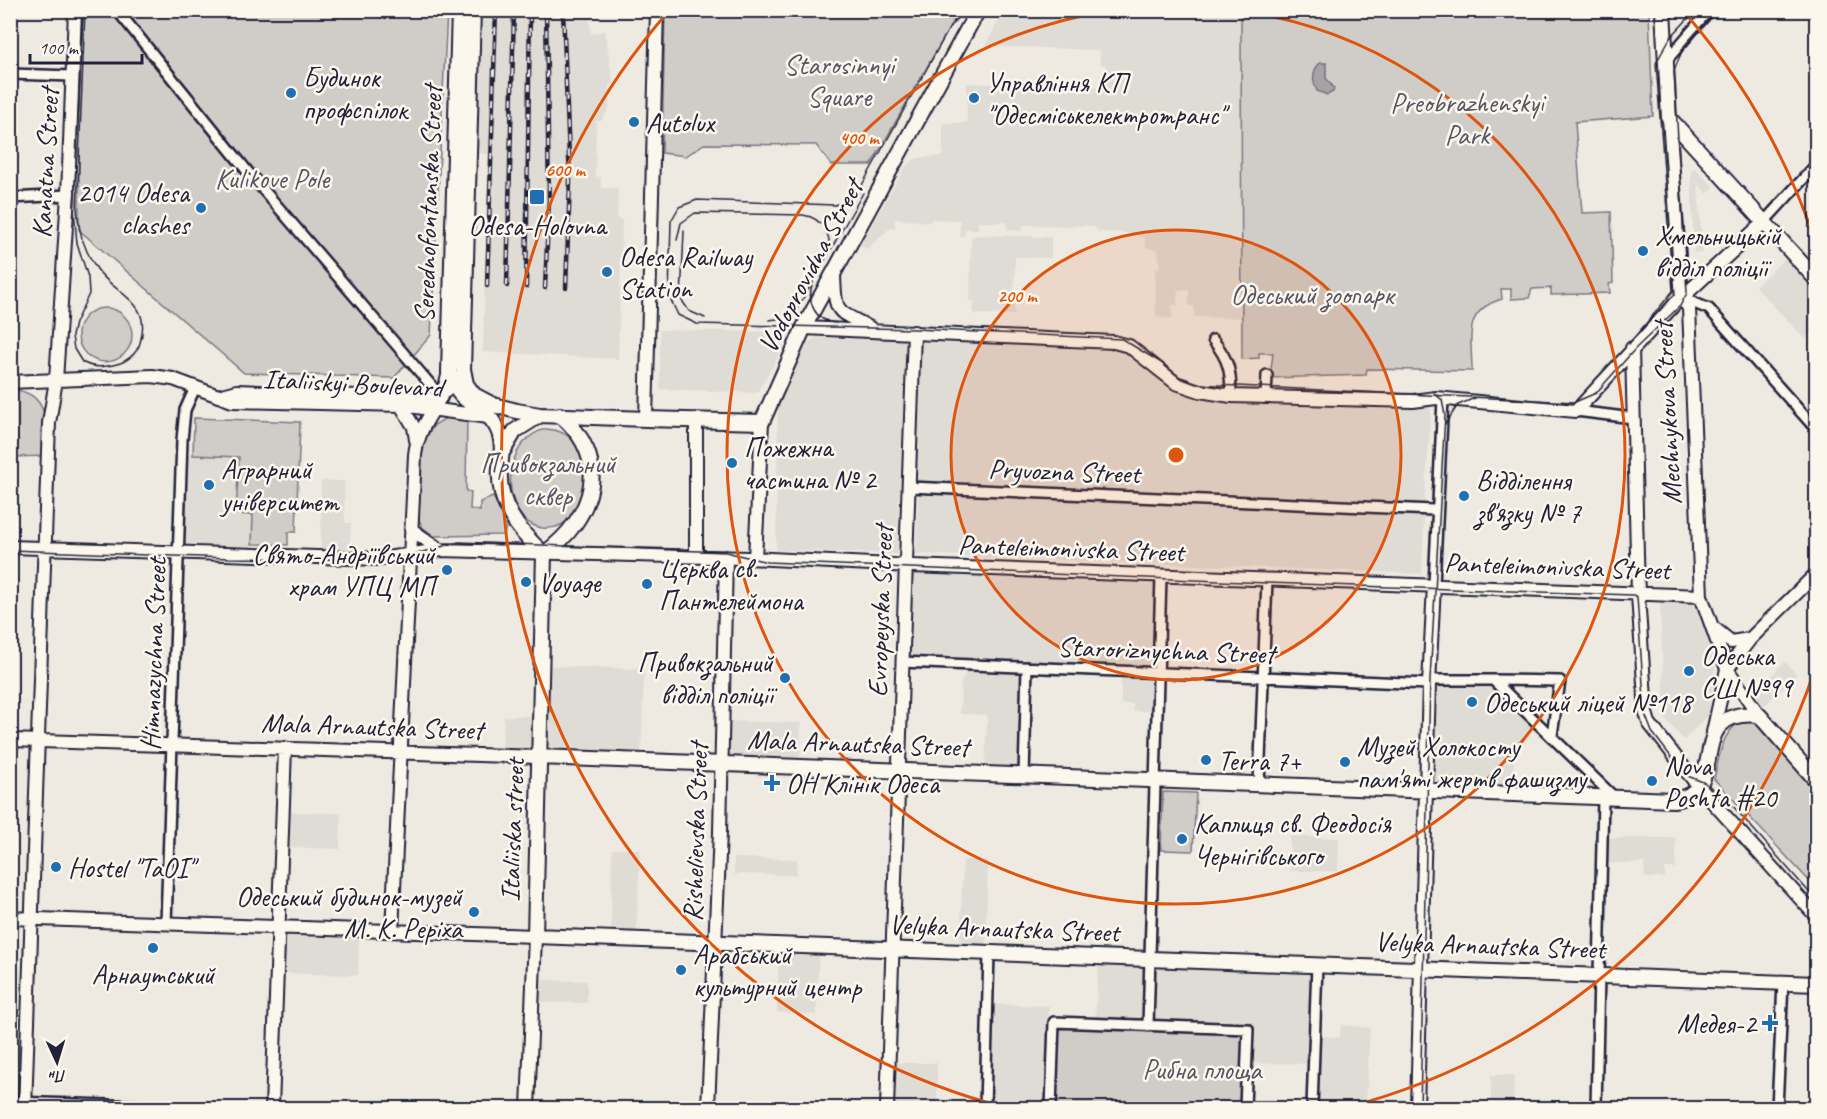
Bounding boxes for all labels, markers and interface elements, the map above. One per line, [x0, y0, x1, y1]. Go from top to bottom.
scale bar [30, 27, 142, 65]
text: 100 m [39, 37, 80, 59]
park label: Starosinnyi Square [784, 47, 898, 114]
place label: Будинок профспілок [303, 60, 410, 127]
place label: Управління КП "Одесміськелектротранс" [986, 65, 1230, 132]
street label: Serednofontanska Street [406, 81, 450, 323]
street label: Kanatna Street [24, 83, 67, 239]
park label: Preobrazhenskyi Park [1390, 85, 1548, 152]
marker: Будинок профспілок [284, 86, 298, 100]
marker: Управління КП "Одесміськелектротранс" [967, 91, 981, 105]
place label: Autolux [646, 105, 716, 140]
marker: Autolux [627, 115, 641, 129]
text: 400 m [840, 127, 880, 149]
text: 600 m [545, 159, 586, 181]
park label: Kulikove Pole [215, 161, 331, 196]
street label: Vodoprovidna Street [750, 170, 872, 359]
place label: 2014 Odesa clashes [77, 175, 191, 242]
marker: Odesa-Holovna [528, 188, 546, 206]
marker: 2014 Odesa clashes [194, 201, 208, 215]
place label: Odesa-Holovna [468, 208, 608, 243]
place label: Хмельницькій відділ поліції [1655, 218, 1782, 285]
place label: Odesa Railway Station [619, 239, 754, 306]
marker: Хмельницькій відділ поліції [1636, 244, 1650, 258]
marker: Odesa Railway Station [600, 265, 614, 279]
park label: Одеський зоопарк [1230, 277, 1396, 313]
text: 200 m [998, 285, 1038, 307]
street label: Mechnykova Street [1645, 317, 1689, 505]
street label: Italiiskyi Boulevard [262, 361, 448, 405]
place label: Пожежна частина № 2 [744, 430, 878, 497]
centre of rings [1166, 445, 1186, 465]
park label: Привокзальний сквер [480, 446, 617, 513]
street label: Pryvozna Street [988, 451, 1143, 491]
place label: Аграрний університет [219, 452, 340, 519]
marker: Пожежна частина № 2 [725, 456, 739, 470]
place label: Відділення зв'язку № 7 [1472, 463, 1582, 531]
marker: Аграрний університет [202, 478, 216, 492]
marker: Відділення зв'язку № 7 [1457, 489, 1471, 503]
street label: Evropeyska Street [860, 521, 901, 698]
street label: Panteleimonivska Street [957, 527, 1187, 570]
place label: Свято-Андріївський храм УПЦ МП [252, 537, 440, 604]
street label: Panteleimonivska Street [1443, 545, 1673, 588]
place label: Церква св. Пантелеймона [659, 551, 804, 618]
street label: Himnazychna Street [132, 554, 174, 751]
marker: Свято-Андріївський храм УПЦ МП [440, 563, 454, 577]
place label: Voyage [538, 565, 602, 600]
marker: Voyage [519, 575, 533, 589]
marker: Церква св. Пантелеймона [640, 577, 654, 591]
street label: Staroriznychna Street [1057, 629, 1279, 671]
place label: Одеська СШ №99 [1701, 638, 1795, 705]
place label: Привокзальний відділ поліції [638, 645, 778, 712]
marker: Одеська СШ №99 [1682, 664, 1696, 678]
marker: Привокзальний відділ поліції [778, 671, 792, 685]
place label: Одеський ліцей №118 [1484, 685, 1694, 720]
marker: Одеський ліцей №118 [1465, 695, 1479, 709]
street label: Mala Arnautska Street [261, 705, 487, 747]
street label: Mala Arnautska Street [747, 722, 973, 764]
place label: Музей Холокосту пам'яті жертв фашизму [1357, 729, 1589, 797]
street label: Rishelievska Street [674, 738, 716, 922]
place label: Terra 7+ [1218, 743, 1302, 778]
place label: Nova Poshta #20 [1664, 748, 1779, 815]
marker: Terra 7+ [1199, 753, 1213, 767]
street label: Italiiska street [492, 755, 532, 902]
marker: Музей Холокосту пам'яті жертв фашизму [1338, 755, 1352, 769]
place label: ОН Клінік Одеса [786, 766, 941, 801]
marker: ОН Клінік Одеса [763, 774, 781, 792]
marker: Nova Poshta #20 [1645, 774, 1659, 788]
place label: Каплиця св. Феодосія Чернігівського [1194, 806, 1392, 873]
marker: Каплиця св. Феодосія Чернігівського [1175, 832, 1189, 846]
place label: Hostel "TaOI" [68, 850, 199, 885]
marker: Hostel "TaOI" [49, 860, 63, 874]
place label: Одеський будинок-музей М. К. Реріха [236, 879, 464, 946]
marker: Одеський будинок-музей М. К. Реріха [467, 905, 481, 919]
street label: Velyka Arnautska Street [888, 906, 1123, 950]
street label: Velyka Arnautska Street [1374, 923, 1609, 967]
place label: Арабський культурний центр [693, 937, 863, 1004]
marker: Арнаутський [146, 941, 160, 955]
place label: Арнаутський [92, 957, 216, 992]
marker: Арабський культурний центр [674, 963, 688, 977]
place label: Медея-2 [1677, 1006, 1758, 1041]
marker: Медея-2 [1761, 1014, 1779, 1032]
north arrow [27, 1032, 87, 1092]
park label: Рибна площа [1143, 1052, 1263, 1087]
text: Пн [48, 1065, 67, 1087]

